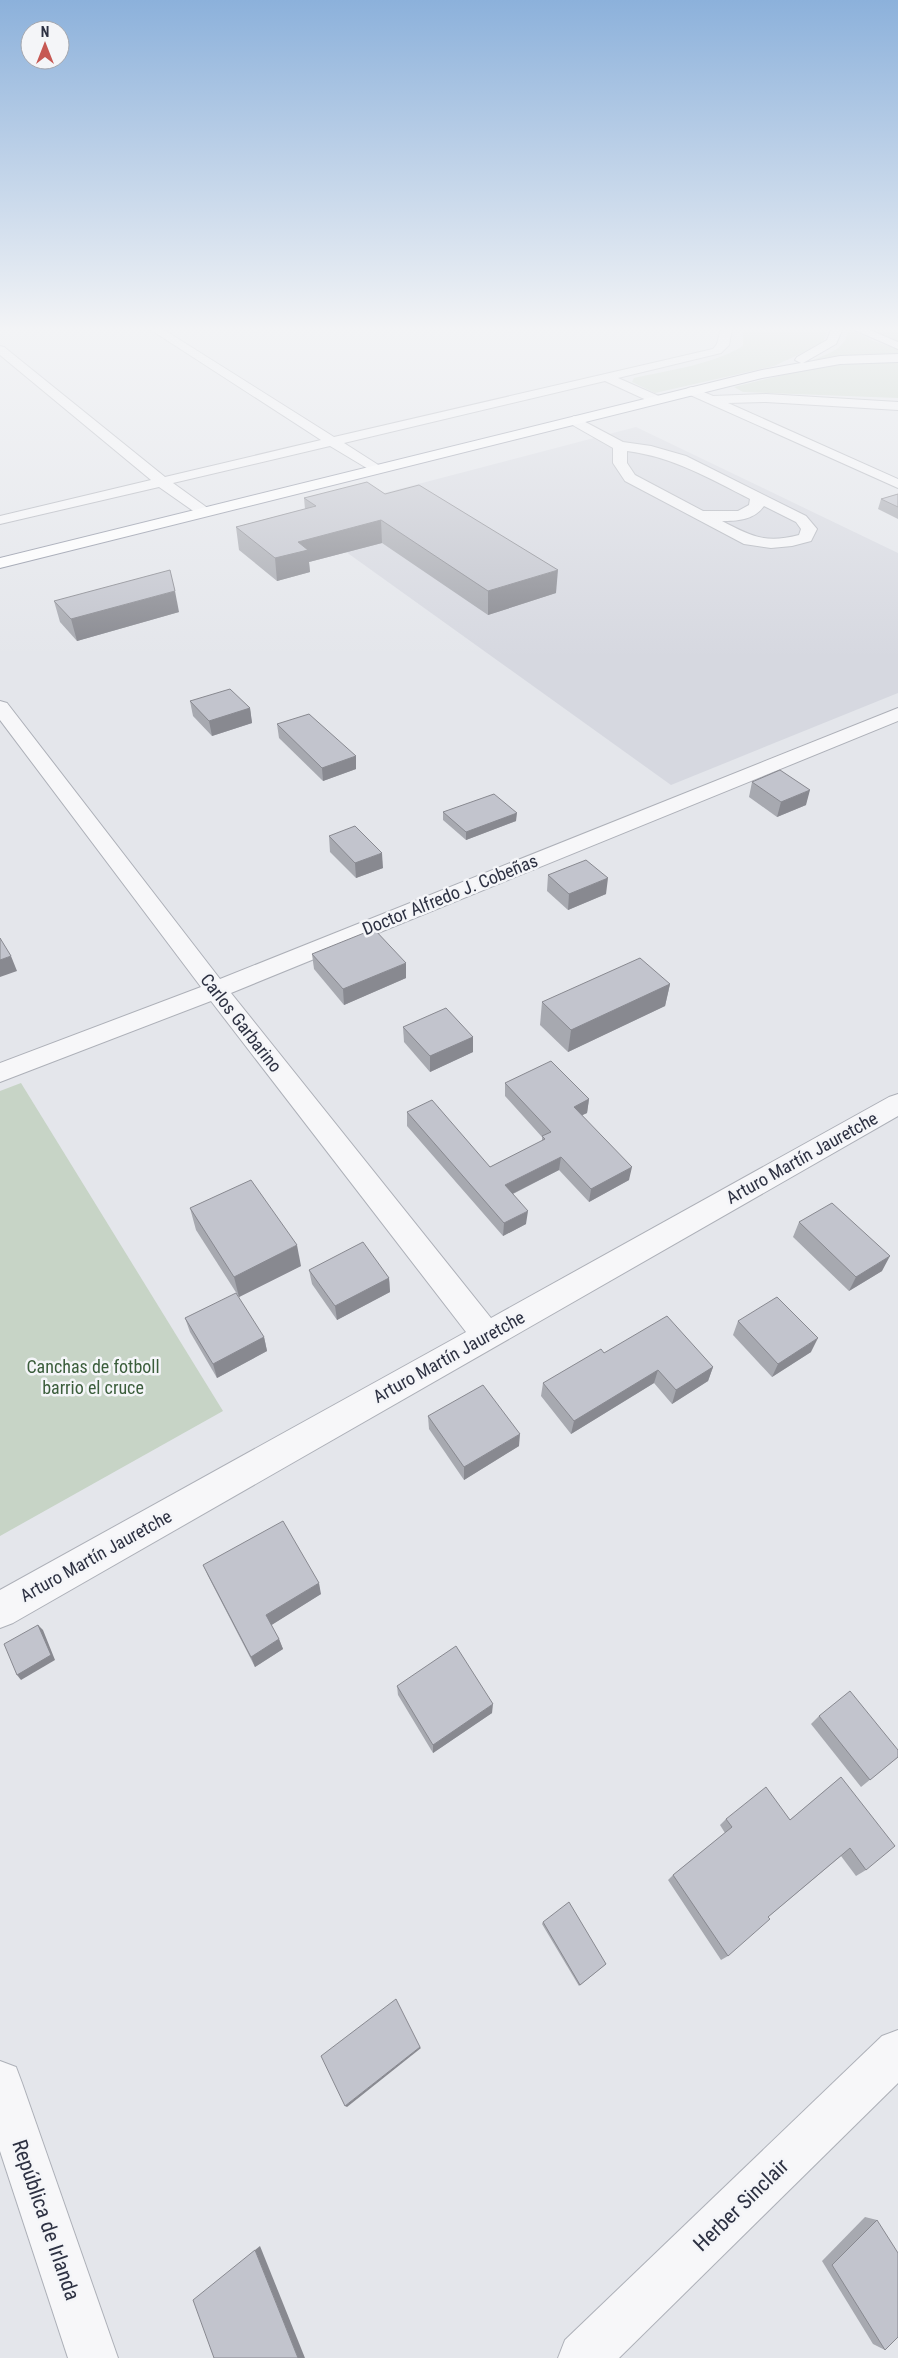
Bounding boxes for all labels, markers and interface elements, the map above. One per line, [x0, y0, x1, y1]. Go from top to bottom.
north arrow [20, 20, 70, 70]
text: N [41, 24, 49, 40]
street label: Doctor Alfredo J. Cobeñas [359, 850, 541, 939]
street label: Carlos Garbarino [196, 969, 286, 1076]
street label: Arturo Martín Jauretche [722, 1107, 881, 1208]
street label: Arturo Martín Jauretche [369, 1306, 528, 1407]
park label: Canchas de fotboll barrio el cruce [26, 1356, 160, 1398]
street label: Arturo Martín Jauretche [16, 1505, 175, 1606]
street label: República de Irlanda [7, 2137, 85, 2303]
street label: Herber Sinclair [689, 2154, 793, 2256]

